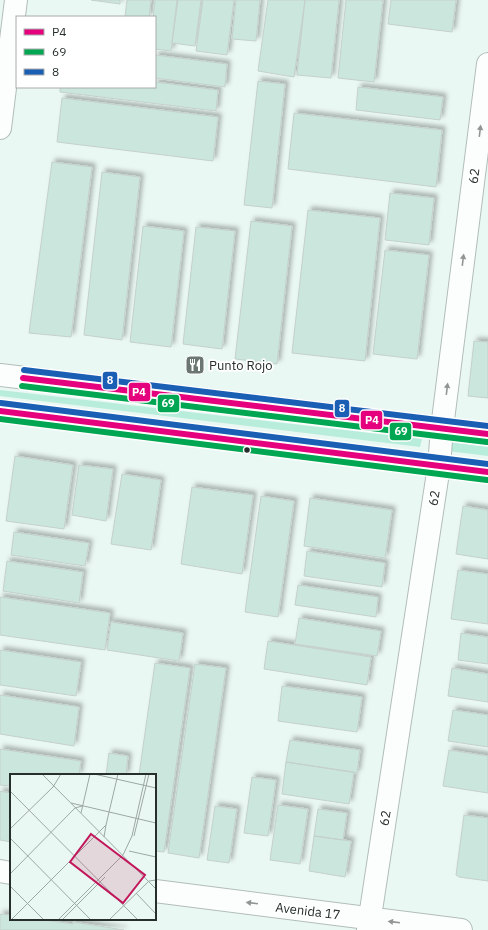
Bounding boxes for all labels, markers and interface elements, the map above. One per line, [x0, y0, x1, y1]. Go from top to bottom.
legend [16, 16, 156, 88]
text: P4 [52, 24, 66, 39]
text: 69 [52, 44, 66, 59]
text: 8 [52, 64, 59, 79]
one-way arrow [476, 125, 483, 137]
street label: 62 [465, 167, 483, 185]
one-way arrow [460, 254, 466, 266]
restaurant icon: Punto Rojo [184, 354, 206, 376]
place label: Punto Rojo [209, 357, 272, 374]
line badge: 8 [102, 371, 118, 390]
text: 8 [107, 373, 114, 387]
line badge: P4 [128, 382, 151, 402]
one-way arrow [444, 383, 450, 395]
text: P4 [132, 385, 146, 399]
line badge: 69 [157, 394, 180, 413]
text: 69 [161, 396, 175, 410]
line badge: 8 [334, 399, 350, 418]
text: 8 [339, 401, 346, 415]
line badge: P4 [360, 410, 383, 430]
text: P4 [365, 413, 379, 427]
line badge: 69 [389, 422, 412, 441]
text: 69 [394, 424, 408, 438]
unlabelled marker [242, 445, 252, 455]
street label: 62 [424, 489, 444, 507]
inset map [10, 774, 156, 920]
street label: 62 [375, 809, 395, 827]
street label: Avenida 17 [275, 899, 341, 923]
one-way arrow [246, 900, 258, 906]
one-way arrow [388, 918, 401, 925]

